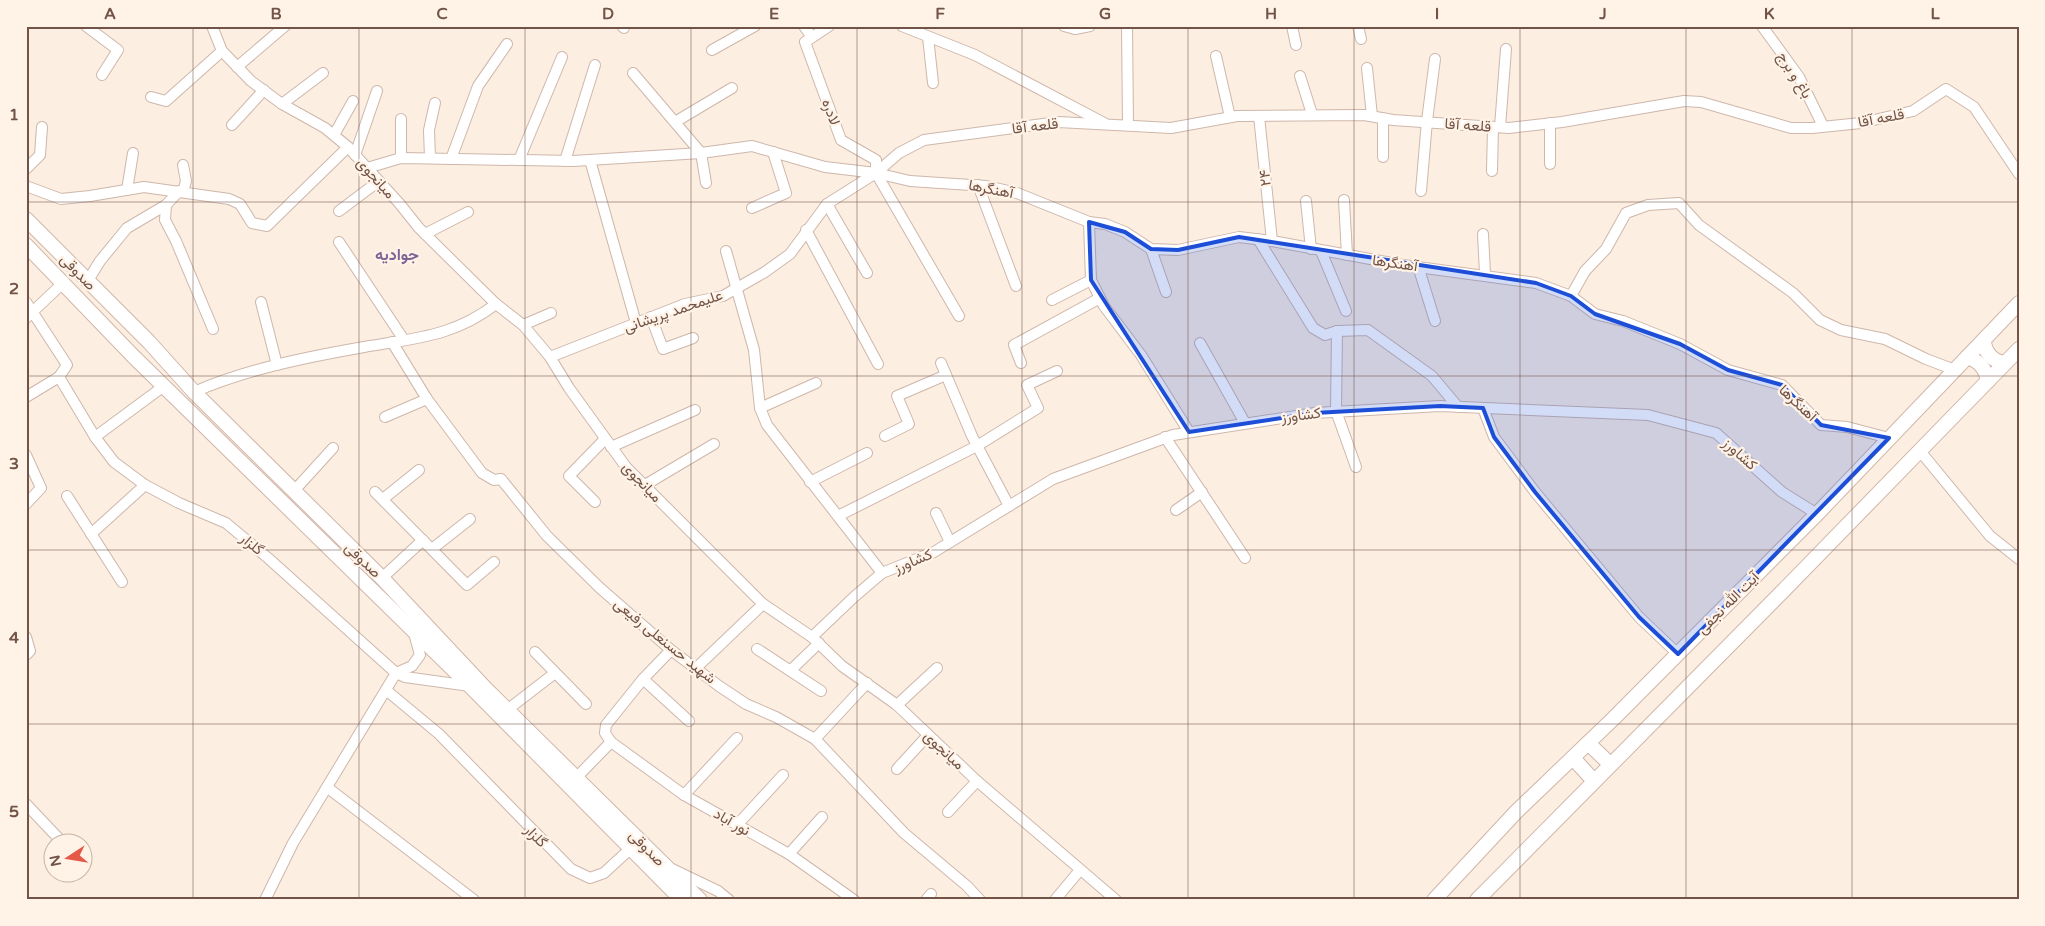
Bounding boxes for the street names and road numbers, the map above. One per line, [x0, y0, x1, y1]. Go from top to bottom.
street label: باغ و برج [1772, 48, 1816, 103]
street label: لادره [818, 96, 844, 128]
street label: قلعه آقا [1856, 105, 1906, 131]
street label: قلعه آقا [1011, 114, 1059, 138]
street label: قلعه آقا [1444, 114, 1492, 136]
street label: میانجوی [352, 154, 399, 203]
street label: ۲۴ [1255, 168, 1275, 187]
street label: آهنگرها [967, 176, 1017, 202]
street label: صدوقی [56, 250, 100, 295]
street label: آهنگرها [1371, 251, 1420, 275]
street label: علیمحمد پریشانی [621, 286, 725, 337]
street label: آهنگرها [1775, 381, 1822, 426]
street label: کشاورز [1279, 404, 1322, 426]
street label: کشاورز [1718, 433, 1761, 474]
street label: میانجوی [618, 458, 666, 507]
street label: گلزار [236, 528, 268, 559]
street label: صدوقی [340, 538, 385, 582]
street label: کشاورز [890, 545, 935, 577]
street label: آیت الله نجفی [1693, 567, 1765, 639]
street label: شهید حسنعلی رفیعی [610, 594, 720, 689]
street label: میانجوی [919, 727, 968, 774]
street label: نور آباد [711, 804, 753, 840]
street label: گلزار [520, 820, 551, 851]
street label: صدوقی [624, 826, 669, 871]

